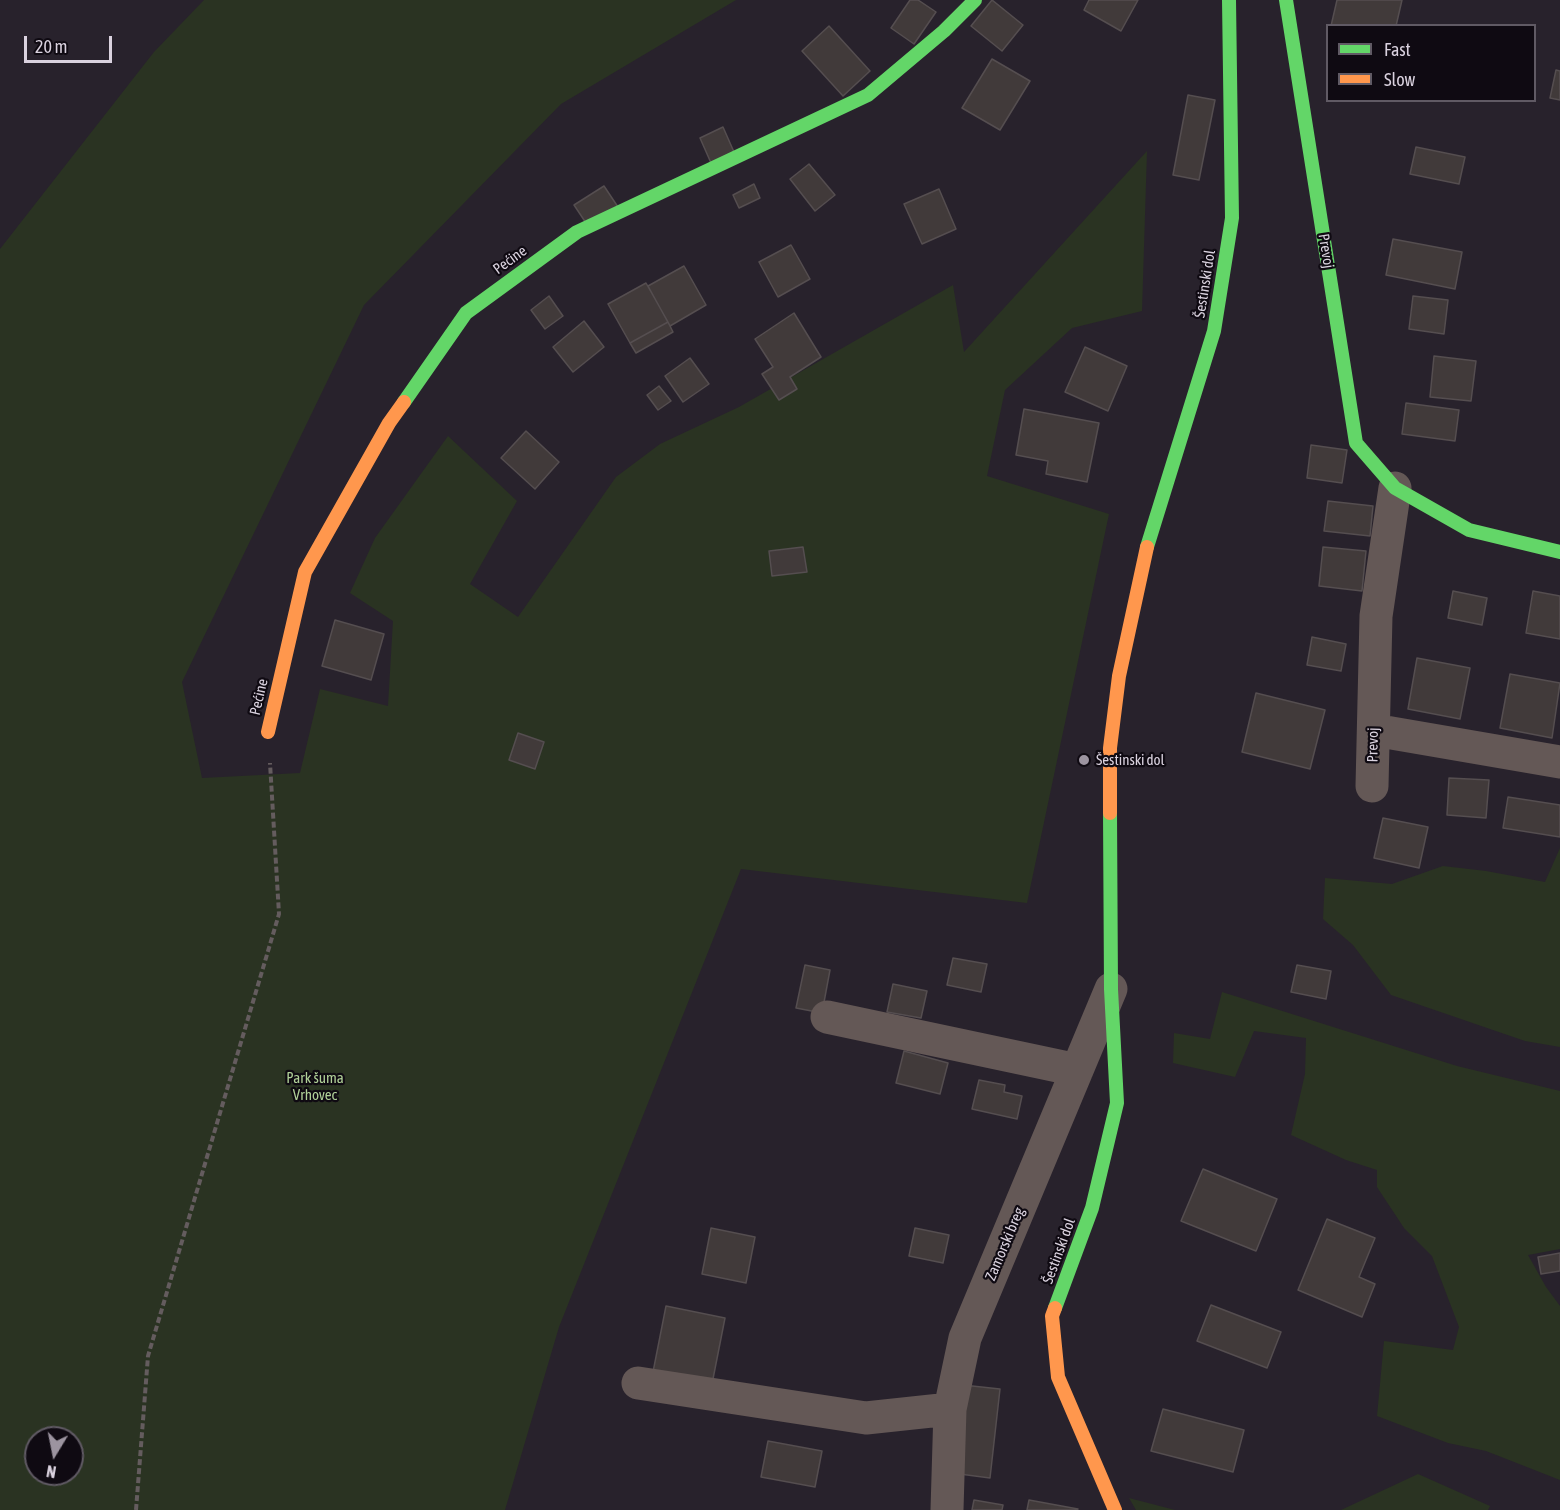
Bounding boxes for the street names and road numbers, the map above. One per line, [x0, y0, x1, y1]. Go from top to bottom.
street label: Prevoj [1314, 232, 1338, 270]
street label: Pećine [490, 242, 530, 278]
street label: Šestinski dol [1191, 249, 1219, 319]
street label: Pećine [246, 677, 272, 717]
street label: Prevoj [1364, 727, 1382, 763]
street label: Zamorski breg [982, 1205, 1028, 1283]
street label: Šestinski dol [1039, 1216, 1079, 1286]

